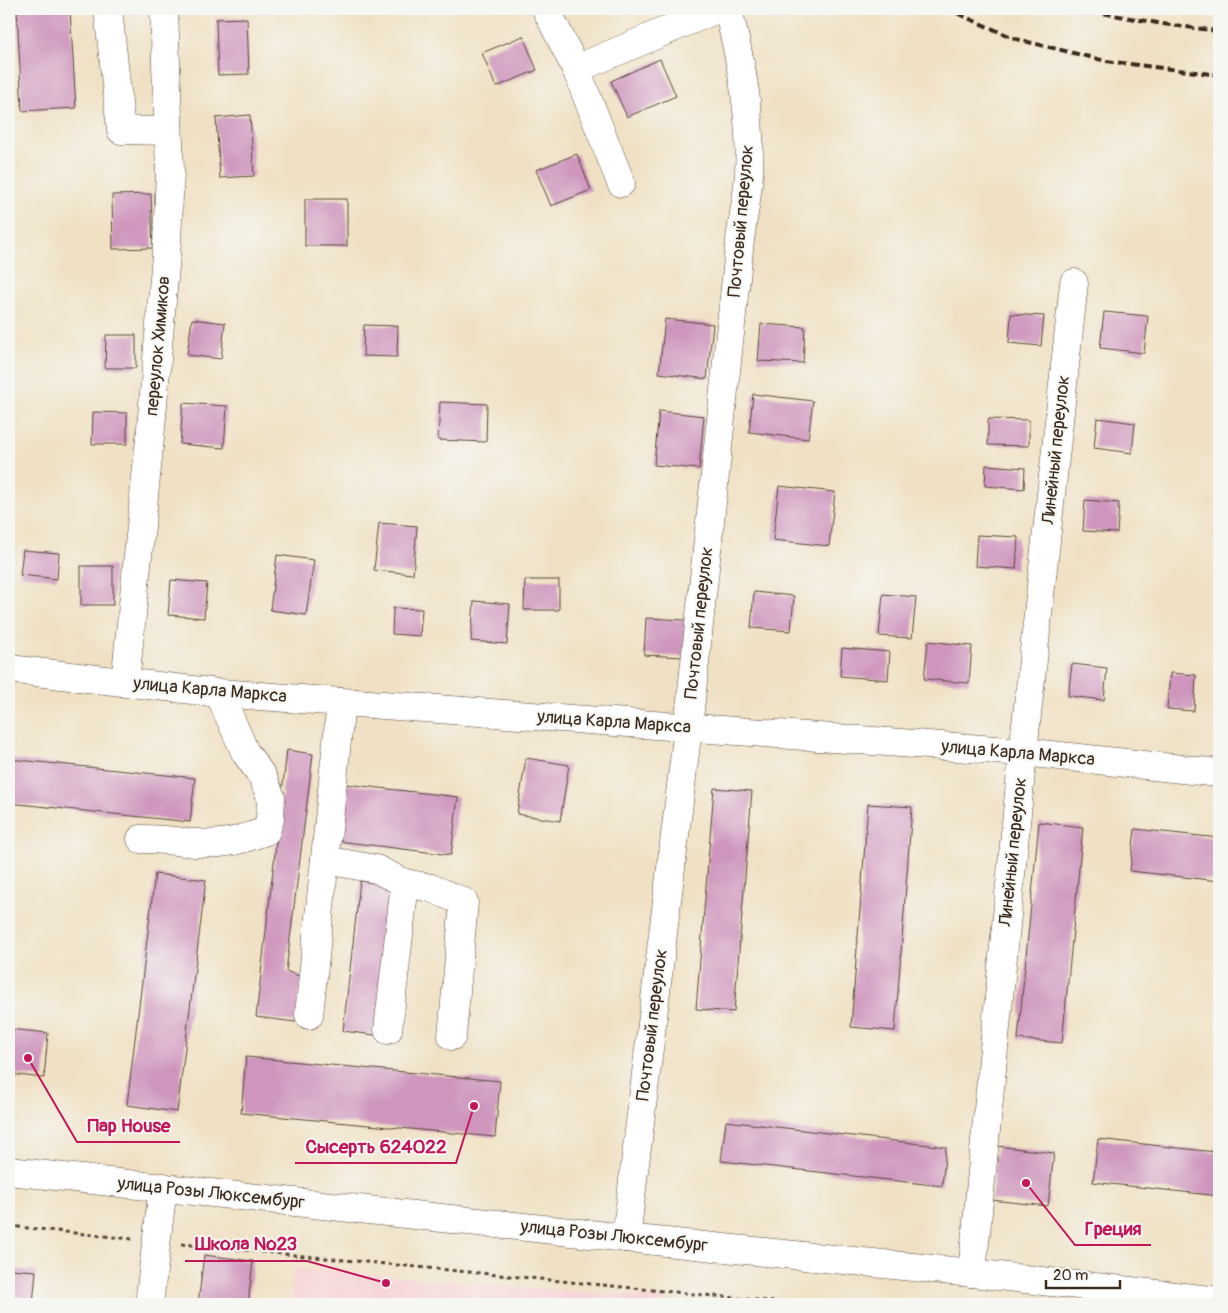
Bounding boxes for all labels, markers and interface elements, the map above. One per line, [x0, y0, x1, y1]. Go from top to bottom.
street label: Почтовый переулок [723, 144, 759, 298]
street label: переулок Химиков [140, 275, 176, 417]
street label: Линейный переулок [1037, 374, 1075, 527]
street label: Почтовый переулок [680, 546, 718, 700]
street label: улица Карла Маркса [131, 672, 288, 708]
street label: улица Карла Маркса [535, 705, 692, 739]
street label: улица Карла Маркса [939, 735, 1096, 771]
street label: Линейный переулок [994, 776, 1032, 929]
street label: Почтовый переулок [631, 948, 673, 1102]
callout: Пар House [77, 1108, 180, 1142]
text: Пар House [88, 1114, 171, 1138]
callout: Сысерть 624022 [295, 1129, 456, 1163]
text: Сысерть 624022 [305, 1135, 447, 1159]
street label: улица Розы Люксембург [115, 1172, 306, 1214]
callout: Греция [1075, 1211, 1151, 1245]
street label: улица Розы Люксембург [518, 1215, 709, 1257]
text: Греция [1085, 1217, 1141, 1241]
callout: Школа №23 [185, 1227, 307, 1261]
text: Школа №23 [194, 1232, 297, 1256]
scale bar [1046, 1258, 1119, 1290]
text: 20 m [1053, 1266, 1088, 1285]

